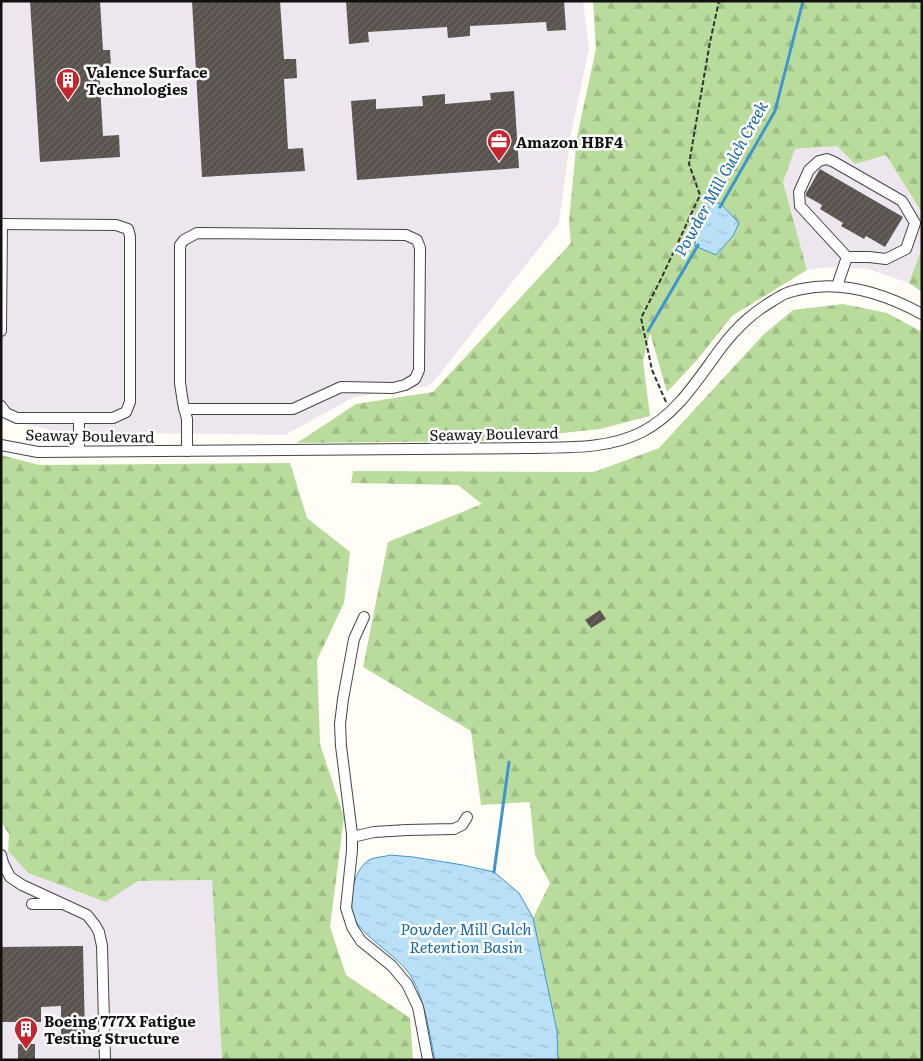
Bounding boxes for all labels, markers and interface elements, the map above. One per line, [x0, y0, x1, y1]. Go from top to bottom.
place label: Valence Surface Technologies [86, 60, 208, 100]
building icon: Valence Surface Technologies [55, 67, 81, 101]
water label: Powder Mill Gulch Creek [667, 96, 773, 260]
office icon: Amazon HBF4 [486, 128, 512, 162]
place label: Amazon HBF4 [516, 130, 623, 153]
street label: Seaway Boulevard [429, 420, 559, 446]
street label: Seaway Boulevard [25, 422, 155, 448]
water label: Powder Mill Gulch Retention Basin [400, 916, 532, 958]
place label: Boeing 777X Fatigue Testing Structure [44, 1009, 196, 1049]
building icon: Boeing 777X Fatigue Testing Structure [13, 1016, 39, 1050]

